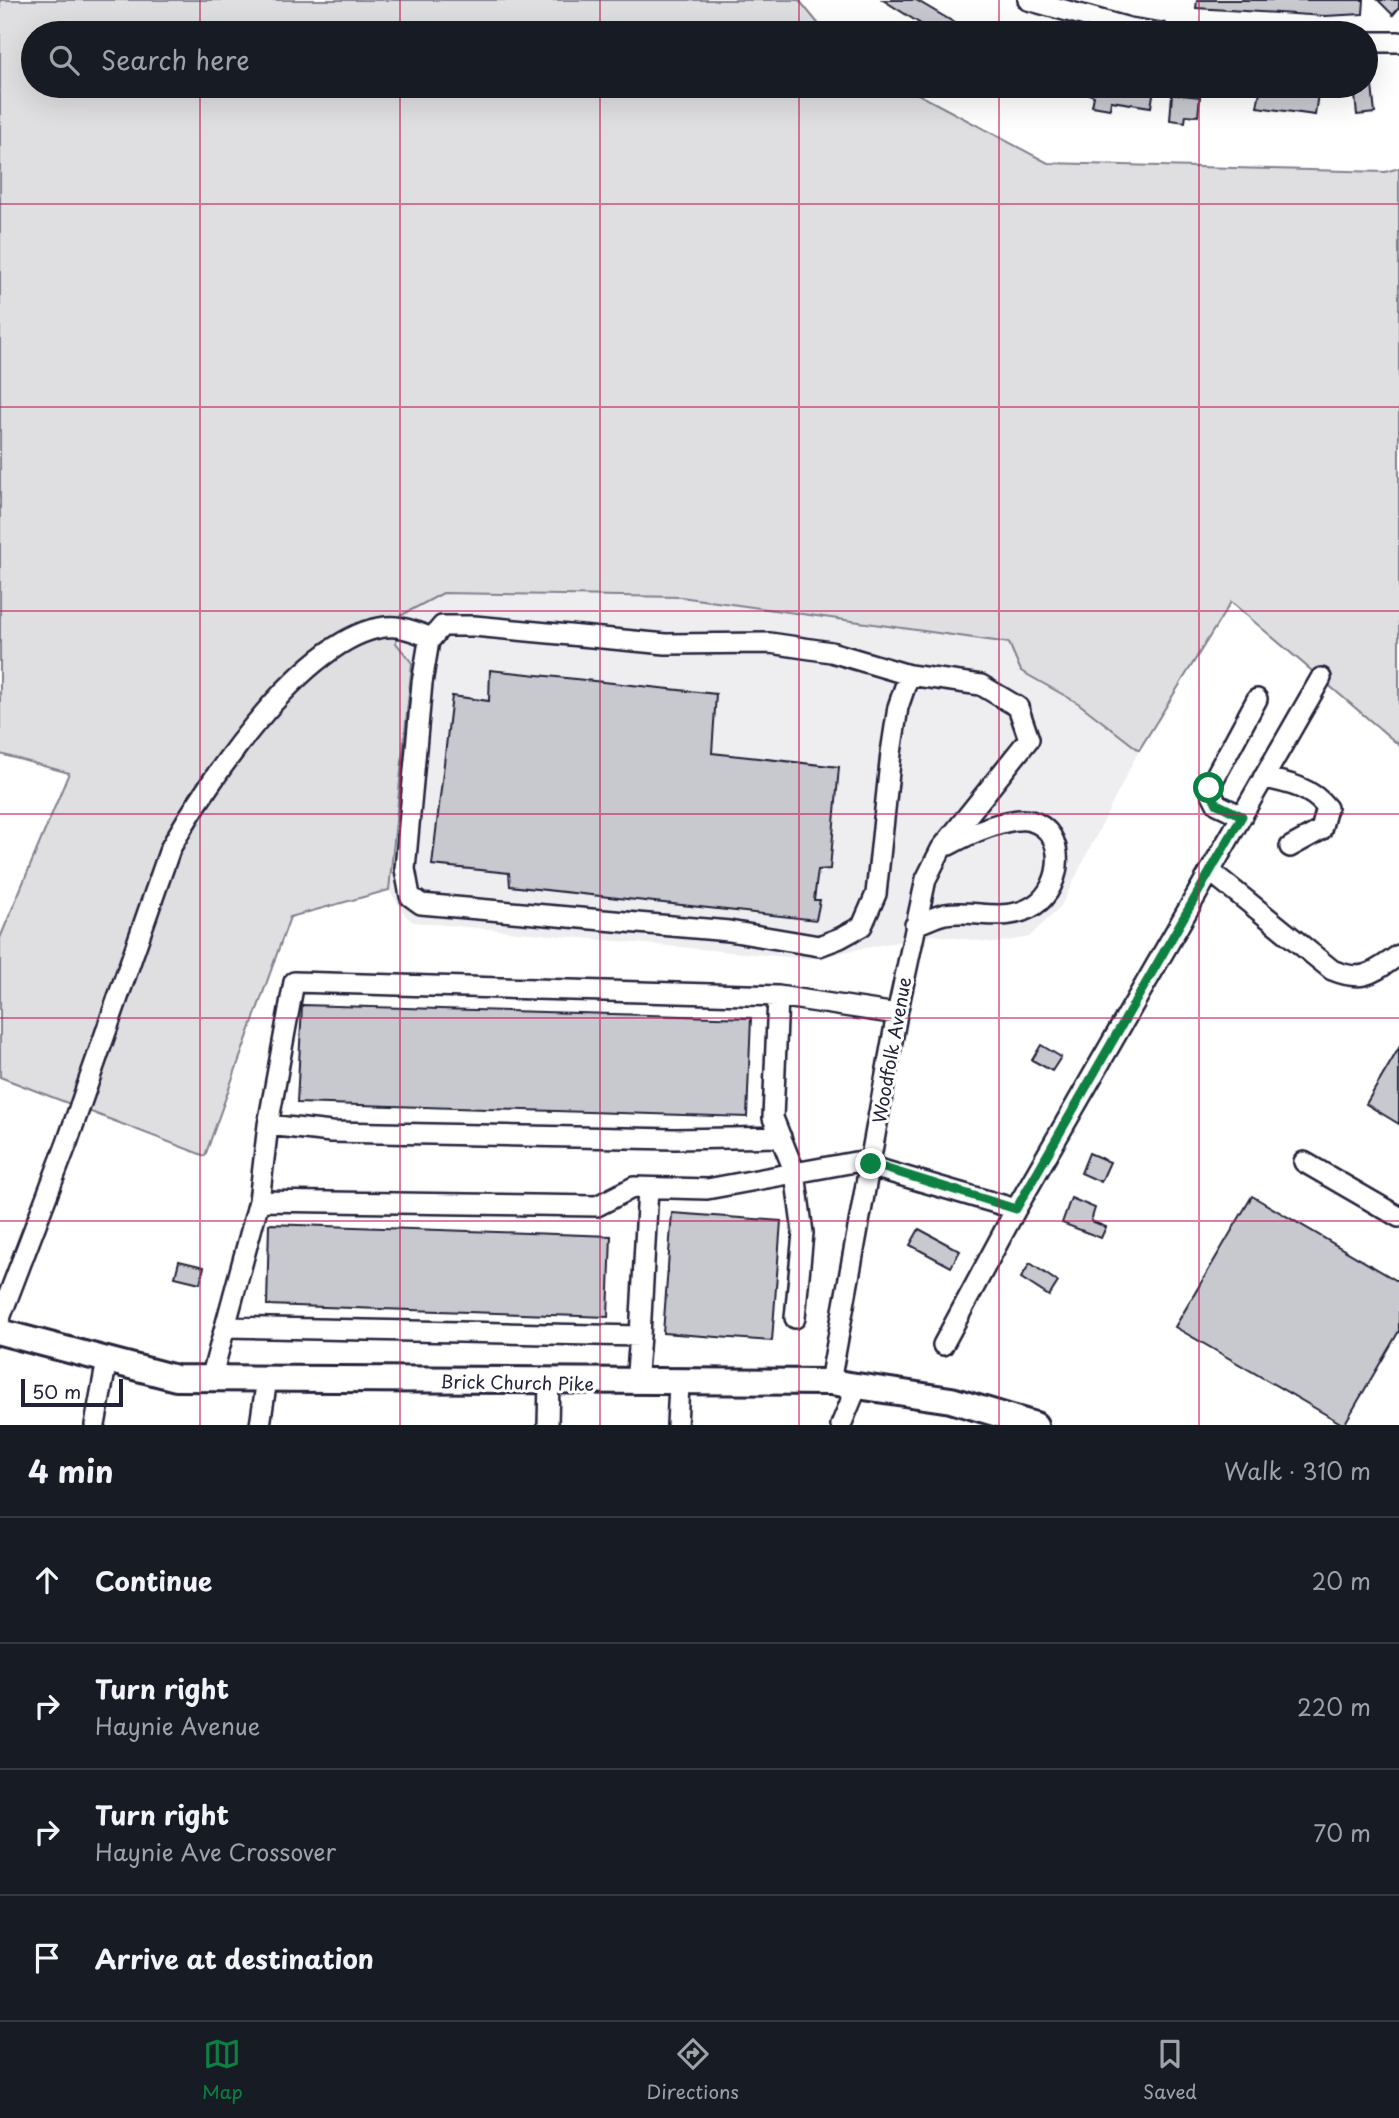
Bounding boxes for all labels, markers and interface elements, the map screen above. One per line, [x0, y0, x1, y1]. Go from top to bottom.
search box [21, 21, 1378, 98]
text: Search here [101, 40, 250, 79]
icon: search [45, 41, 83, 79]
route start [1193, 772, 1224, 803]
street label: Woodfolk Avenue [865, 974, 917, 1125]
route end [855, 1148, 886, 1179]
street label: Brick Church Pike [440, 1367, 594, 1397]
scale bar [21, 1376, 122, 1408]
text: 50 m [32, 1377, 81, 1405]
text: 4 min [28, 1448, 114, 1493]
text: Walk · 310 m [1224, 1453, 1371, 1488]
icon: ahead [28, 1561, 66, 1599]
text: Continue [95, 1561, 212, 1600]
text: 20 m [1312, 1563, 1371, 1598]
text: Turn right [95, 1669, 229, 1708]
icon: right [28, 1687, 66, 1725]
text: 220 m [1297, 1689, 1371, 1724]
text: Haynie Avenue [95, 1708, 260, 1743]
text: Turn right [95, 1795, 229, 1834]
icon: right [28, 1813, 66, 1851]
text: 70 m [1313, 1815, 1371, 1850]
text: Haynie Ave Crossover [95, 1834, 336, 1869]
icon: arrive [28, 1939, 66, 1977]
text: Arrive at destination [95, 1939, 374, 1978]
tab: Map [202, 2035, 243, 2105]
tab: Directions [647, 2035, 739, 2105]
tab: Saved [1143, 2035, 1197, 2105]

